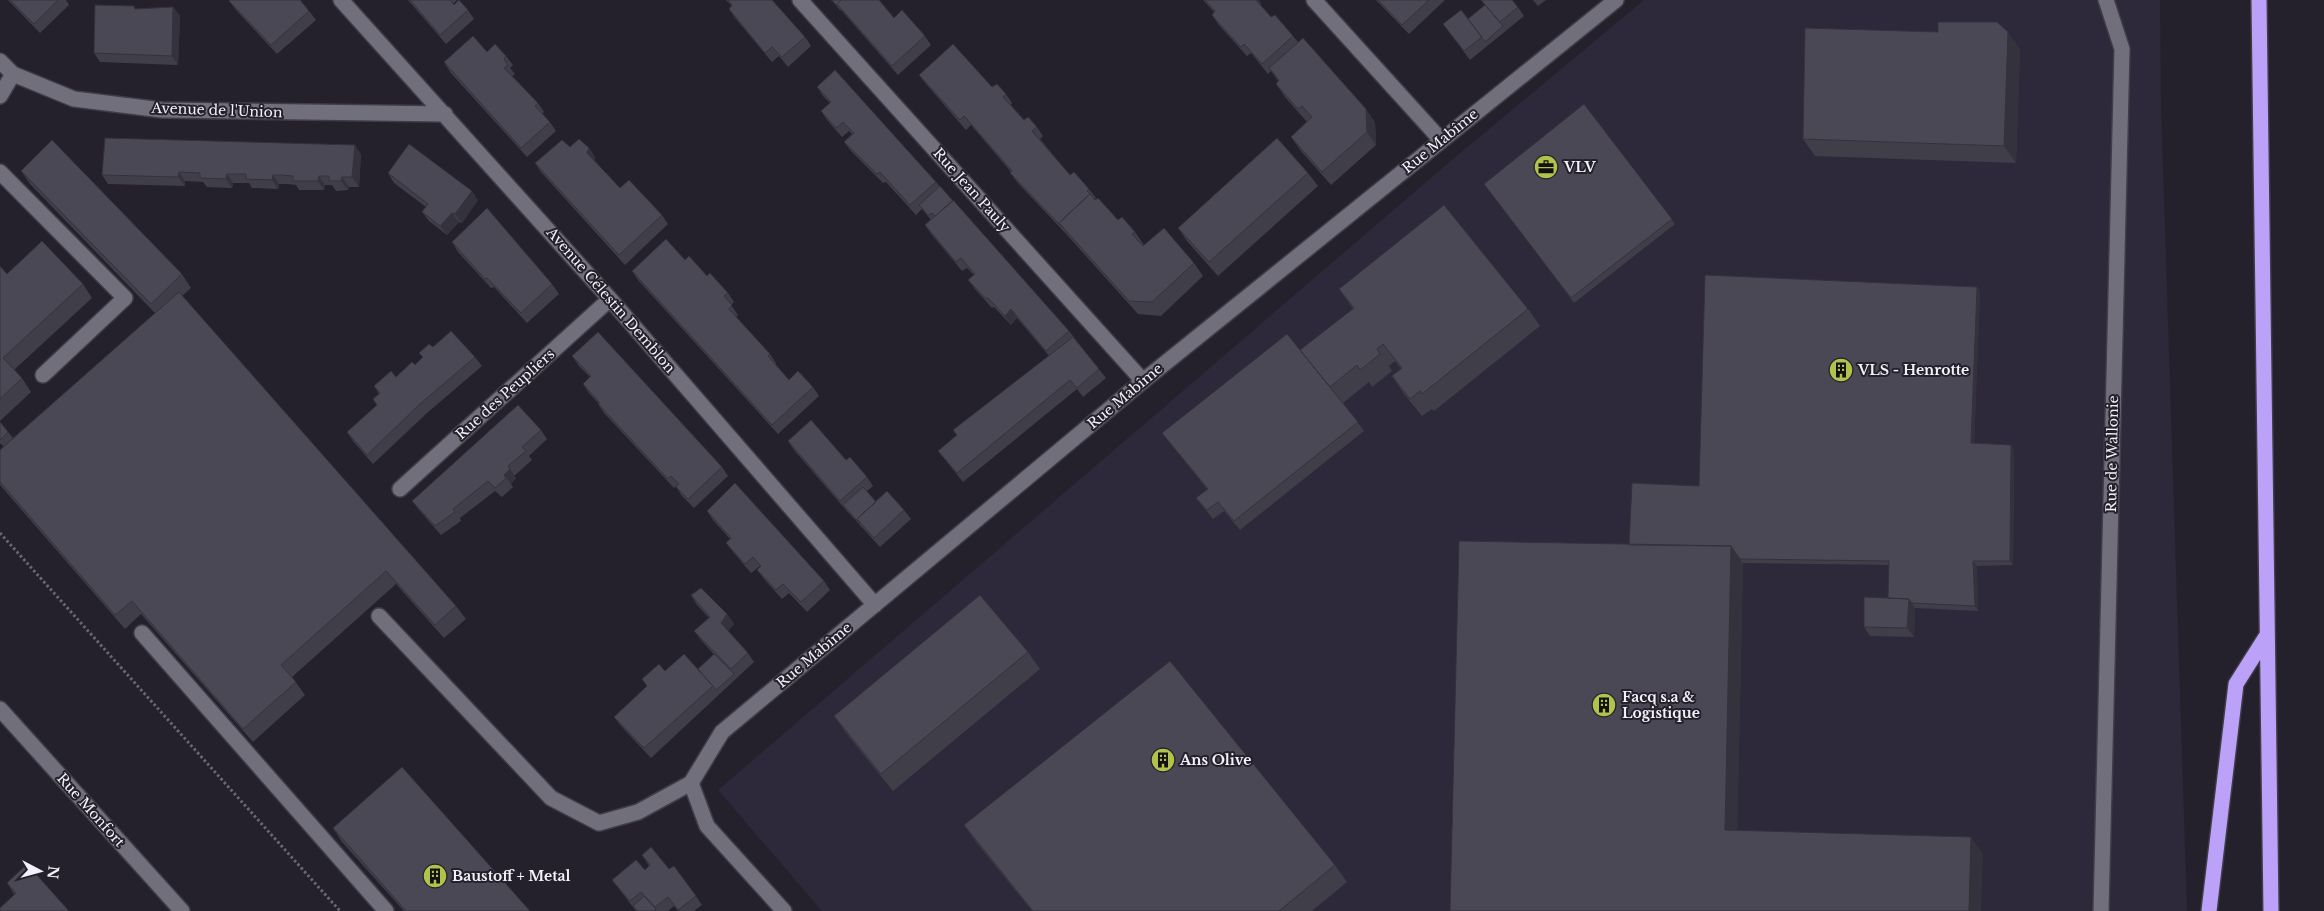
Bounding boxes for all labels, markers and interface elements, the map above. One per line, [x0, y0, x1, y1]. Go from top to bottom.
street label: Avenue de l'Union [150, 99, 283, 121]
street label: Rue Mabîme [1398, 105, 1482, 177]
street label: Rue Jean Pauly [929, 144, 1015, 236]
office icon: VLV [1533, 154, 1559, 180]
place label: VLV [1563, 158, 1597, 176]
street label: Avenue Célestin Demblon [542, 223, 679, 377]
street label: Rue des Peupliers [452, 345, 558, 443]
building icon: VLS - Henrotte [1828, 357, 1854, 383]
street label: Rue Mabîme [1084, 359, 1166, 433]
place label: VLS - Henrotte [1857, 361, 1969, 379]
street label: Rue de Wallonie [2102, 395, 2122, 513]
street label: Rue Mabîme [773, 618, 855, 692]
place label: Facq s.a & Logistique [1622, 688, 1700, 722]
building icon: Facq s.a & Logistique [1591, 692, 1617, 718]
building icon: Ans Olive [1150, 747, 1176, 773]
place label: Ans Olive [1179, 751, 1251, 769]
street label: Rue Monfort [53, 769, 129, 851]
north arrow [15, 846, 65, 896]
building icon: Baustoff + Metal [422, 863, 448, 889]
text: N [43, 865, 63, 880]
place label: Baustoff + Metal [452, 867, 571, 885]

